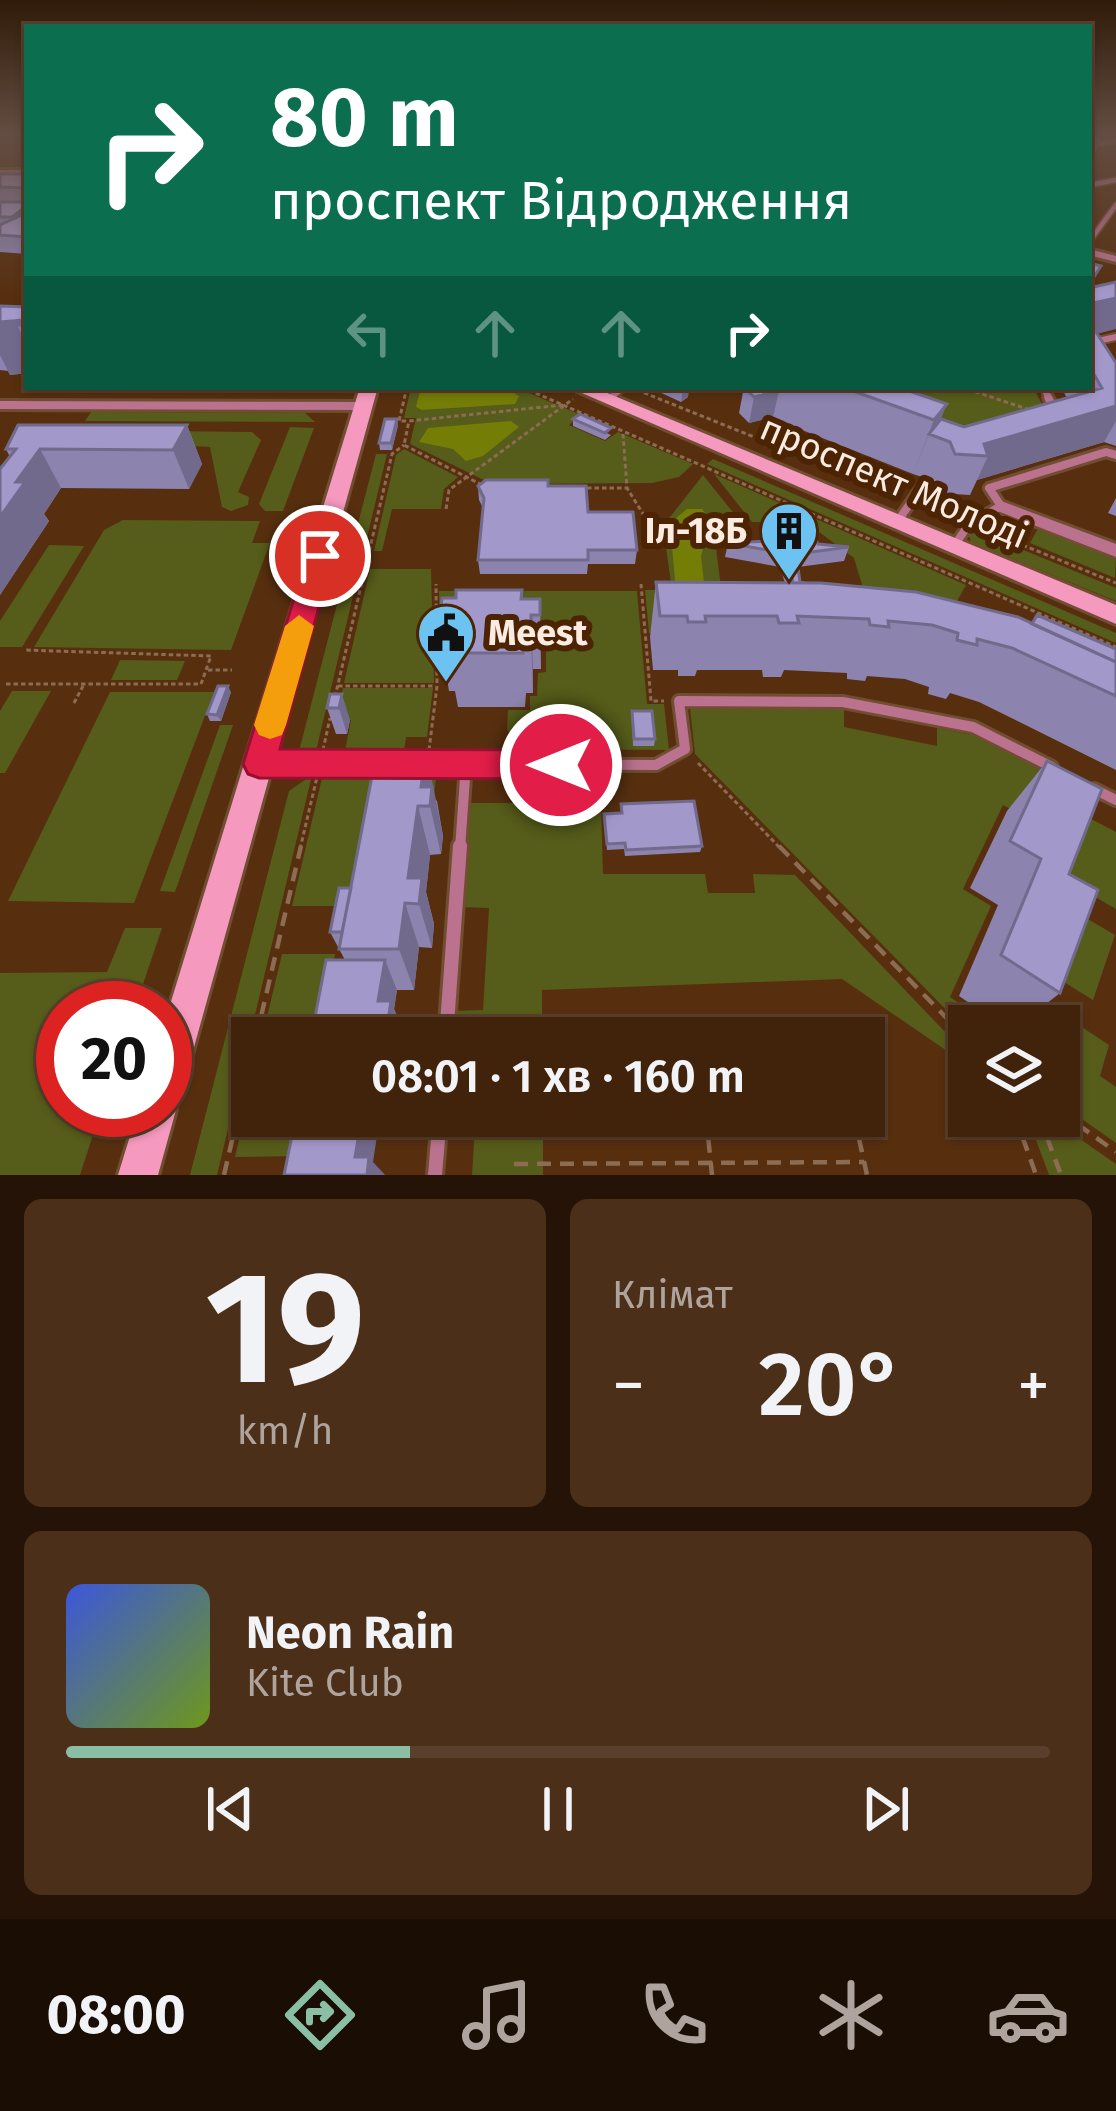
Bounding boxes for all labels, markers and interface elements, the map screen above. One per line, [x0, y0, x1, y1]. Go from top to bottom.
text: 80 m [270, 67, 459, 168]
icon: right [72, 72, 228, 228]
text: проспект Відродження [270, 169, 852, 233]
icon: left [336, 300, 402, 366]
icon: ahead [462, 300, 528, 366]
icon: ahead [588, 300, 654, 366]
icon: right [714, 300, 780, 366]
street label: проспект Молоді [754, 406, 1034, 558]
building icon: Іл-18Б [758, 500, 820, 582]
pin [269, 505, 371, 607]
place label: Іл-18Б [645, 509, 747, 553]
icon: arrive [287, 523, 353, 589]
public building icon: Meest [415, 602, 477, 684]
place label: Meest [488, 611, 588, 655]
position arrow [498, 702, 624, 828]
speed limit sign: 20 [36, 981, 192, 1137]
map controls [948, 1005, 1080, 1137]
button: layers [948, 1005, 1080, 1137]
text: 08:01 · 1 хв · 160 m [371, 1050, 745, 1104]
text: 19 [205, 1236, 365, 1423]
text: Клімат [612, 1272, 733, 1318]
text: 20° [758, 1331, 904, 1439]
text: − [612, 1346, 645, 1425]
text: + [1017, 1346, 1050, 1425]
text: km/h [237, 1408, 333, 1454]
text: Neon Rain [246, 1606, 454, 1660]
text: Kite Club [246, 1660, 404, 1706]
icon: previous [197, 1776, 263, 1842]
icon: pause [525, 1776, 591, 1842]
icon: next [853, 1776, 919, 1842]
icon: directions [278, 1973, 362, 2057]
icon: music [455, 1973, 539, 2057]
icon: phone [632, 1973, 716, 2057]
icon: climate [809, 1973, 893, 2057]
icon: car [986, 1973, 1070, 2057]
text: 08:00 [46, 1983, 186, 2047]

